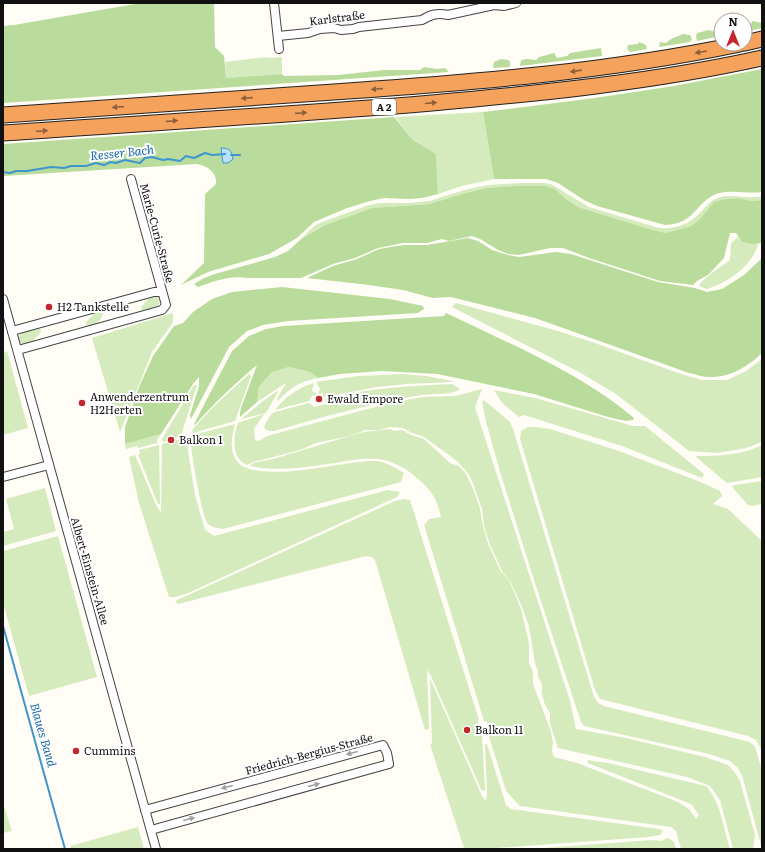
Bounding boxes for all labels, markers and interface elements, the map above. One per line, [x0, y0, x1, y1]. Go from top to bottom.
street label: Karlstraße [308, 6, 366, 28]
north arrow [713, 12, 753, 52]
text: N [728, 13, 738, 29]
one-way arrow [695, 49, 707, 55]
one-way arrow [570, 68, 582, 74]
one-way arrow [371, 86, 383, 93]
one-way arrow [241, 95, 253, 102]
road number: A 2 [372, 99, 396, 115]
one-way arrow [425, 99, 437, 106]
one-way arrow [112, 104, 124, 111]
one-way arrow [295, 109, 307, 116]
one-way arrow [166, 118, 178, 125]
one-way arrow [36, 127, 48, 134]
water label: Resser Bach [89, 140, 155, 164]
street label: Marie-Curie-Straße [137, 181, 179, 285]
place label: H2 Tankstelle [57, 298, 129, 314]
marker: H2 Tankstelle [44, 302, 54, 312]
place label: Anwenderzentrum H2Herten [90, 388, 190, 417]
place label: Ewald Empore [327, 390, 403, 406]
marker: Ewald Empore [314, 394, 324, 404]
marker: Anwenderzentrum H2Herten [77, 398, 87, 408]
place label: Balkon 1 [179, 431, 223, 447]
marker: Balkon 1 [166, 435, 176, 445]
street label: Albert-Einstein-Allee [68, 515, 114, 627]
water label: Blaues Band [26, 701, 62, 769]
place label: Balkon 11 [475, 721, 524, 737]
marker: Balkon 11 [462, 725, 472, 735]
street label: Friedrich-Bergius-Straße [243, 728, 375, 778]
place label: Cummins [84, 742, 136, 758]
marker: Cummins [71, 746, 81, 756]
one-way arrow [346, 750, 358, 756]
one-way arrow [308, 782, 320, 788]
one-way arrow [221, 785, 233, 791]
one-way arrow [182, 816, 195, 822]

